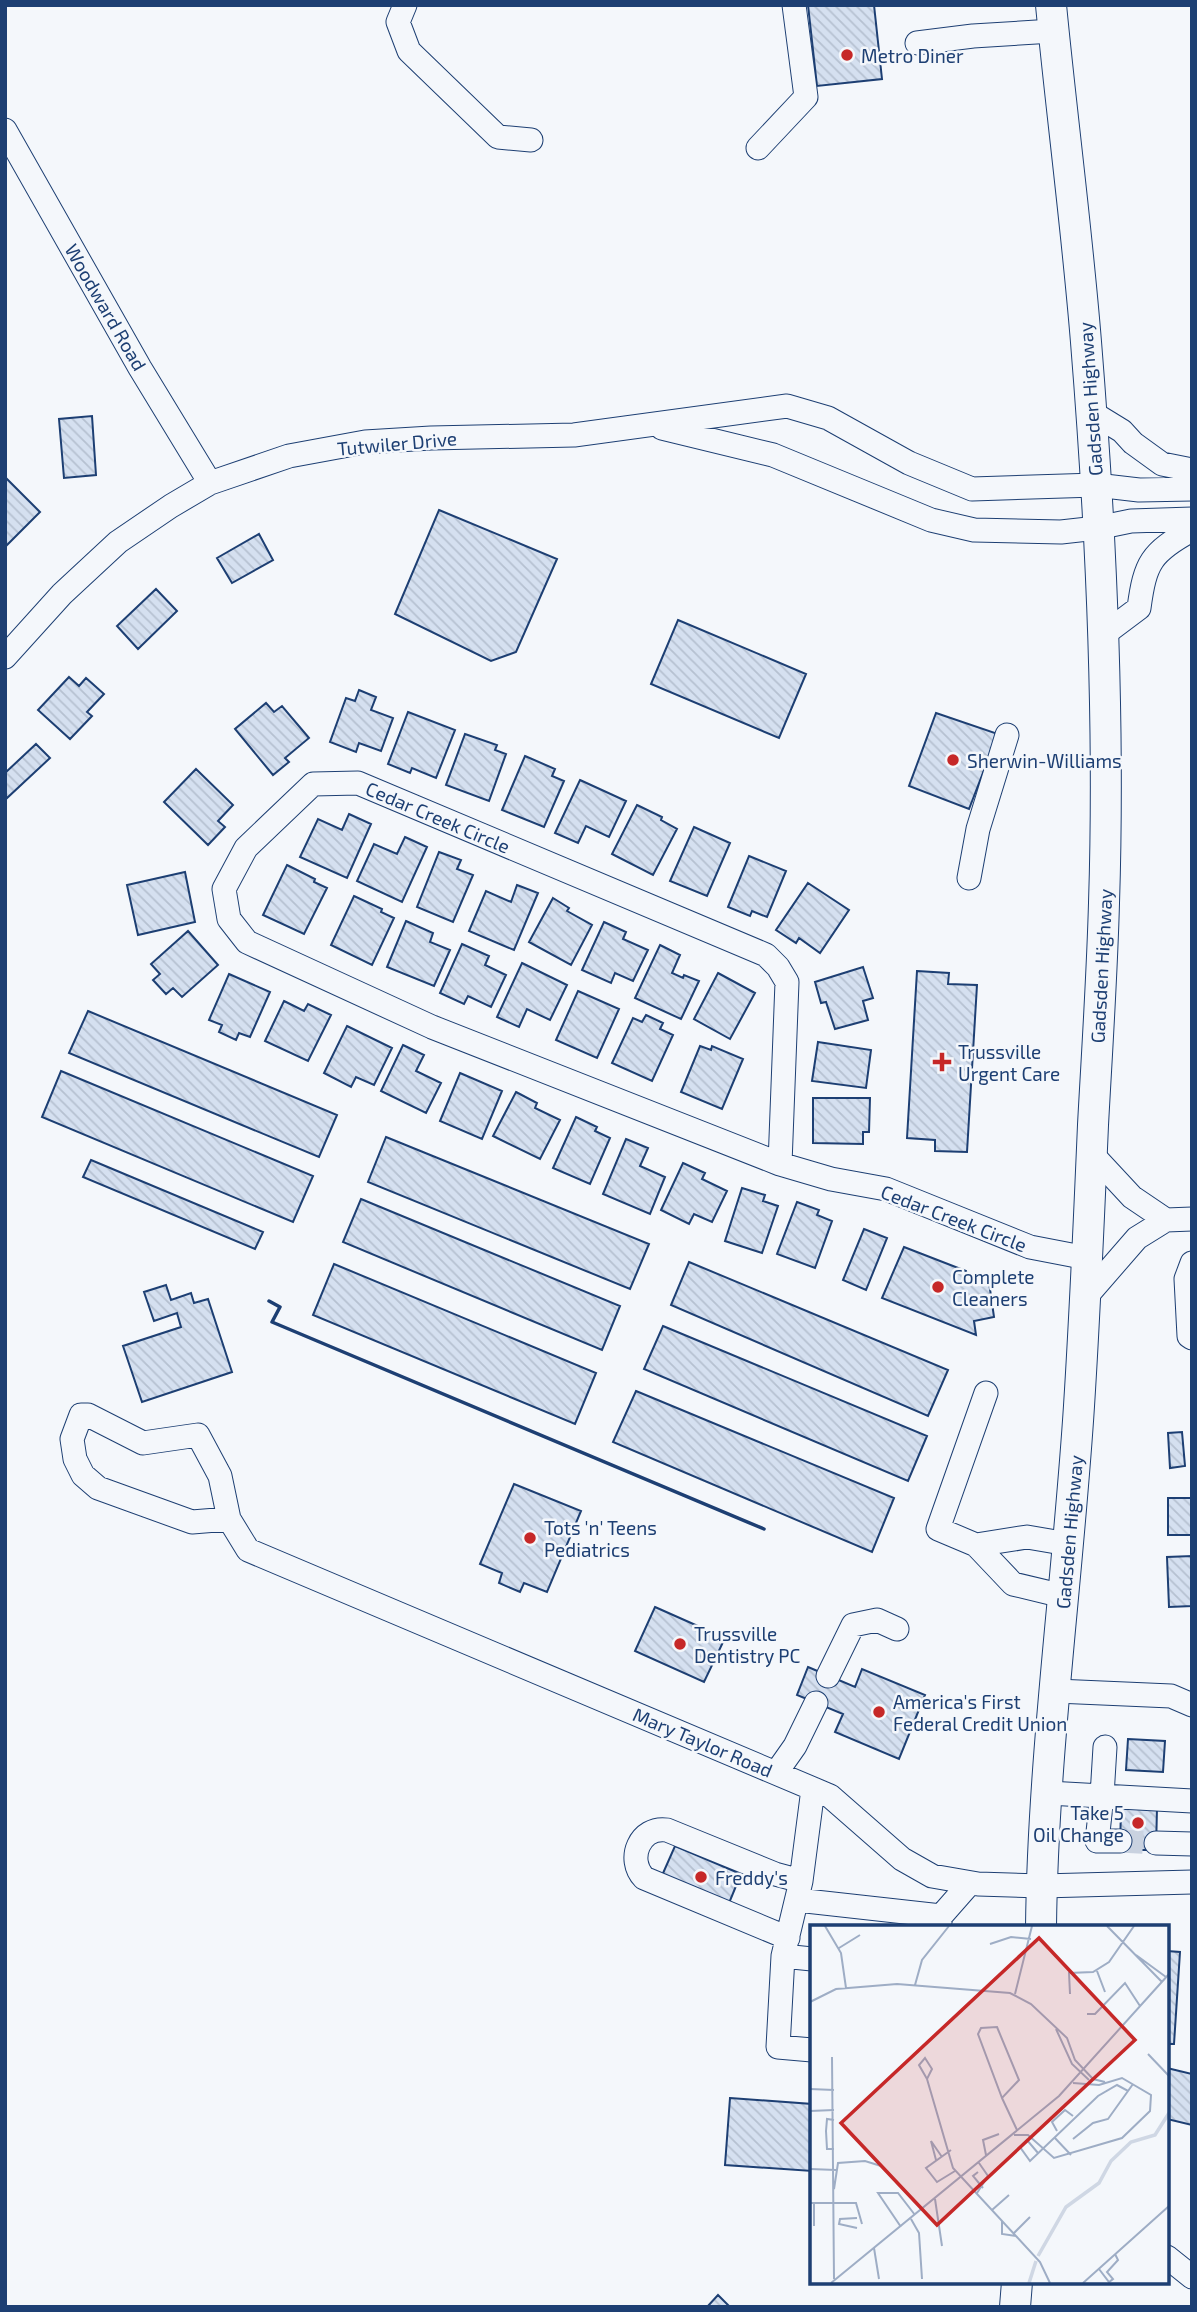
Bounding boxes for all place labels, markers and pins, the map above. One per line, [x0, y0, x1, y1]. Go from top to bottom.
place label: Metro Diner [861, 44, 964, 67]
marker: Metro Diner [839, 47, 855, 63]
place label: Sherwin-Williams [967, 749, 1122, 772]
marker: Sherwin-Williams [945, 752, 961, 768]
place label: Trussville Urgent Care [958, 1040, 1060, 1085]
marker: Trussville Urgent Care [932, 1052, 952, 1072]
place label: Complete Cleaners [952, 1265, 1035, 1310]
marker: Complete Cleaners [930, 1279, 946, 1295]
place label: Tots 'n' Teens Pediatrics [544, 1516, 657, 1561]
marker: Tots 'n' Teens Pediatrics [522, 1530, 538, 1546]
place label: Trussville Dentistry PC [694, 1622, 800, 1667]
marker: Trussville Dentistry PC [672, 1636, 688, 1652]
place label: America's First Federal Credit Union [893, 1690, 1067, 1735]
marker: America's First Federal Credit Union [871, 1704, 887, 1720]
place label: Take 5 Oil Change [1033, 1801, 1124, 1846]
marker: Take 5 Oil Change [1130, 1815, 1146, 1831]
place label: Freddy's [715, 1866, 788, 1889]
marker: Freddy's [693, 1869, 709, 1885]

